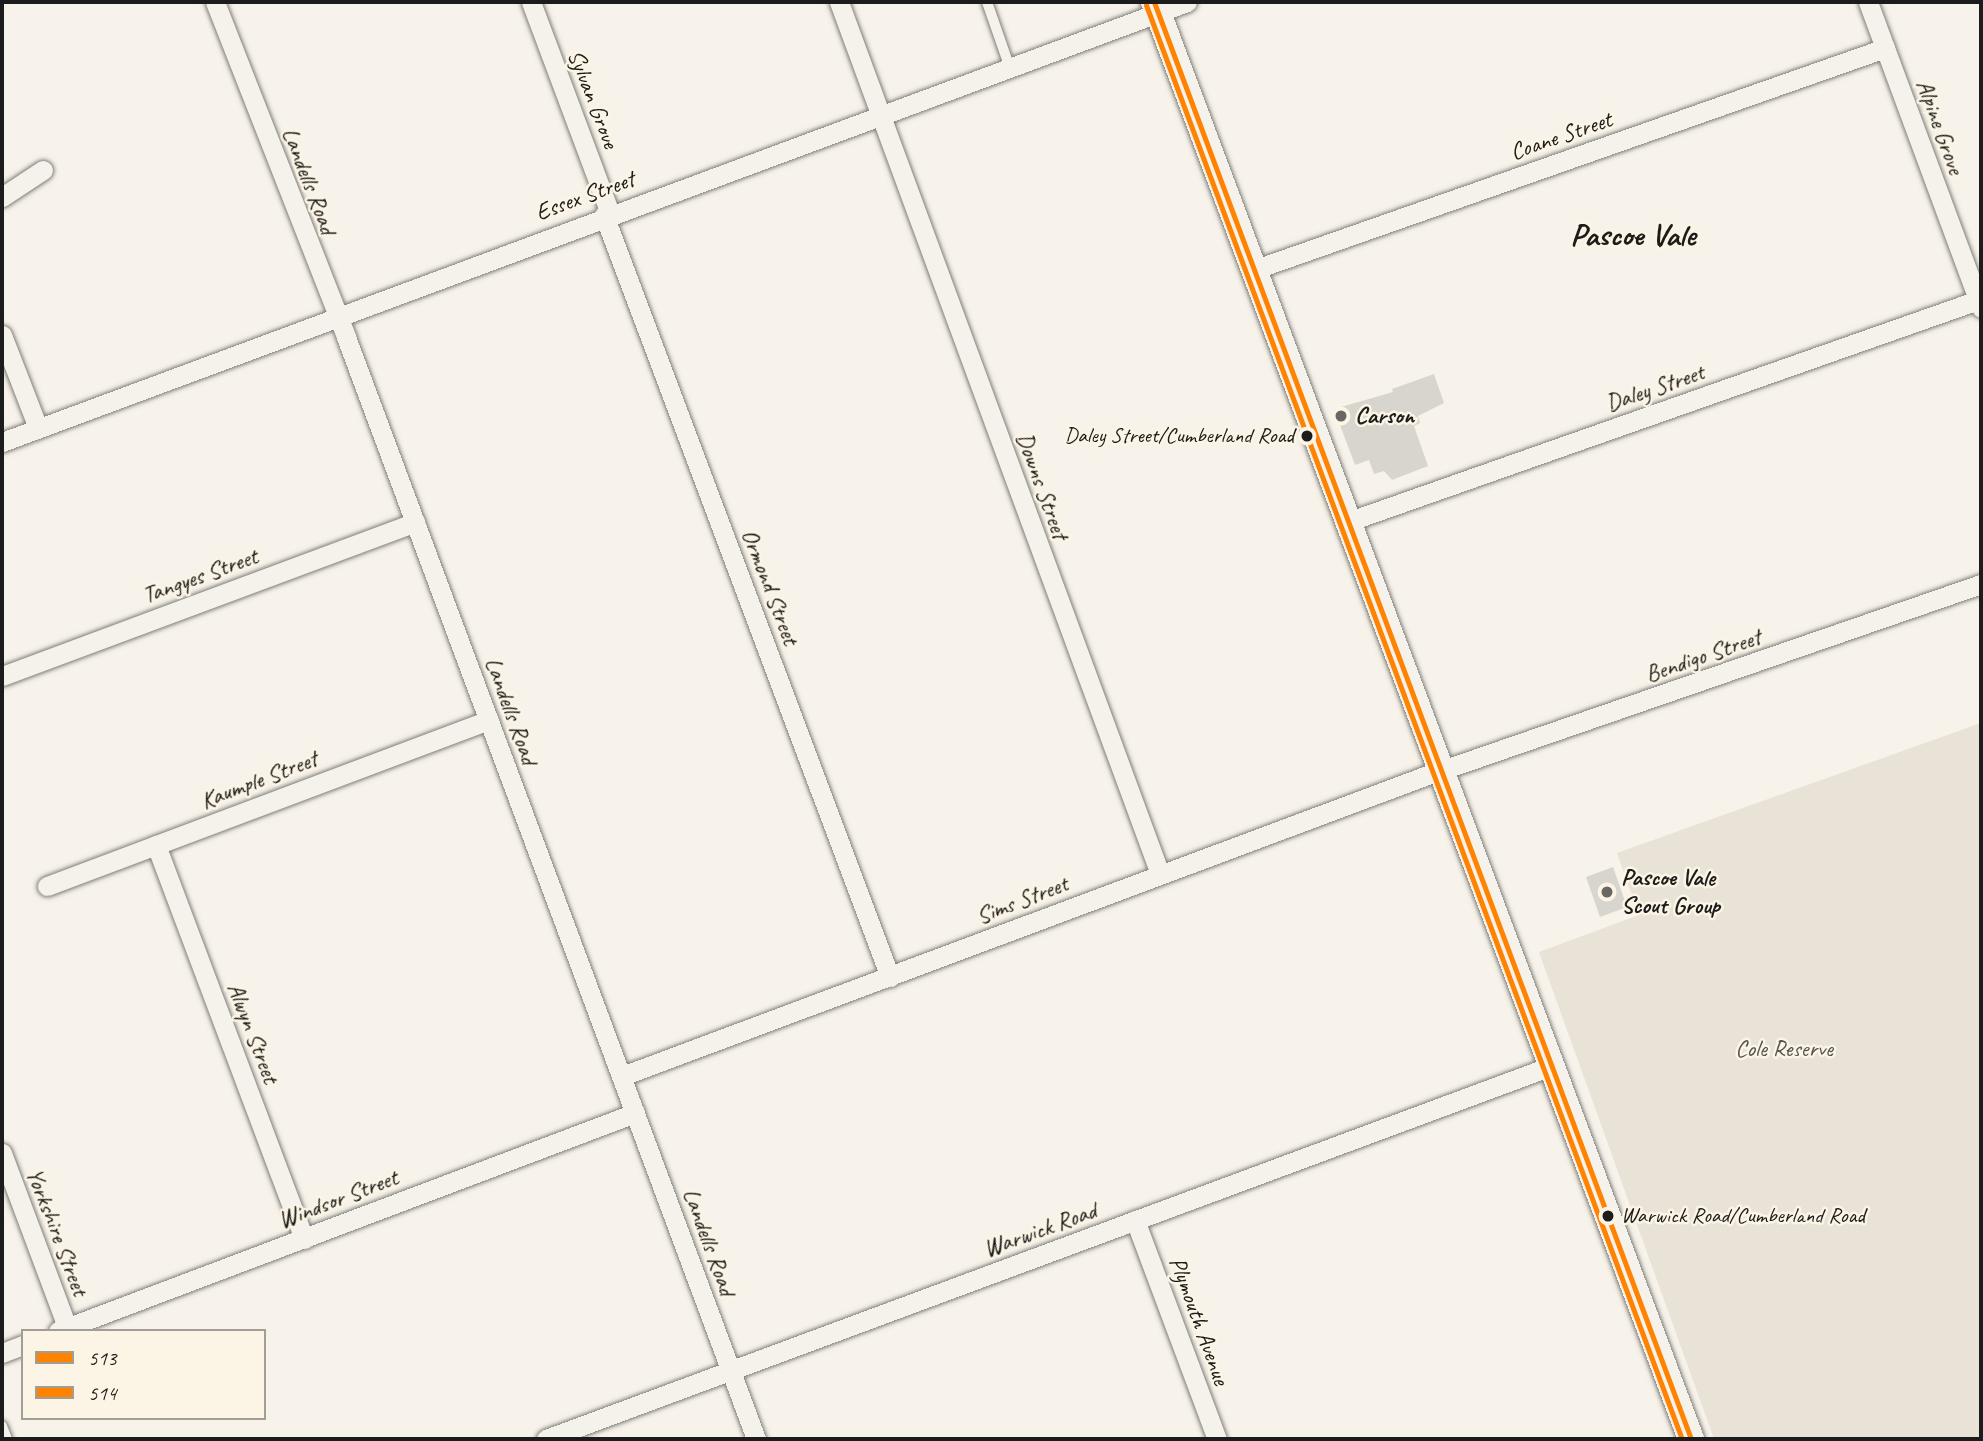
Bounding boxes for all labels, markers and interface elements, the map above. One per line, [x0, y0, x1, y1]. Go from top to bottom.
street label: Sylvan Grove [561, 46, 625, 152]
street label: Alpine Grove [1910, 76, 1970, 178]
street label: Coane Street [1506, 105, 1616, 167]
street label: Landells Road [276, 124, 342, 238]
street label: Essex Street [532, 165, 638, 227]
district label: Pascoe Vale [1570, 216, 1696, 254]
street label: Daley Street [1602, 358, 1708, 418]
place label: Carson [1355, 402, 1414, 430]
marker: Carson [1333, 408, 1349, 424]
place label: Daley Street/Cumberland Road [1064, 423, 1294, 449]
street label: Downs Street [1009, 429, 1075, 543]
marker: Daley Street/Cumberland Road [1300, 429, 1314, 443]
street label: Ormond Street [735, 525, 805, 649]
street label: Tangyes Street [138, 542, 262, 610]
street label: Bendigo Street [1642, 623, 1764, 689]
street label: Landells Road [478, 654, 544, 768]
street label: Kaumple Street [197, 745, 321, 815]
place label: Pascoe Vale Scout Group [1621, 864, 1720, 920]
street label: Sims Street [972, 869, 1072, 931]
marker: Pascoe Vale Scout Group [1599, 884, 1615, 900]
street label: Alwyn Street [221, 979, 285, 1087]
park label: Cole Reserve [1735, 1035, 1833, 1063]
street label: Windsor Street [274, 1163, 402, 1235]
street label: Yorkshire Street [19, 1164, 95, 1300]
street label: Landells Road [676, 1185, 742, 1299]
street label: Warwick Road [980, 1196, 1100, 1264]
place label: Warwick Road/Cumberland Road [1621, 1203, 1864, 1229]
marker: Warwick Road/Cumberland Road [1601, 1209, 1615, 1223]
street label: Plymouth Avenue [1163, 1253, 1235, 1389]
legend [21, 1329, 266, 1420]
text: 513 [88, 1345, 116, 1371]
text: 514 [88, 1380, 116, 1406]

